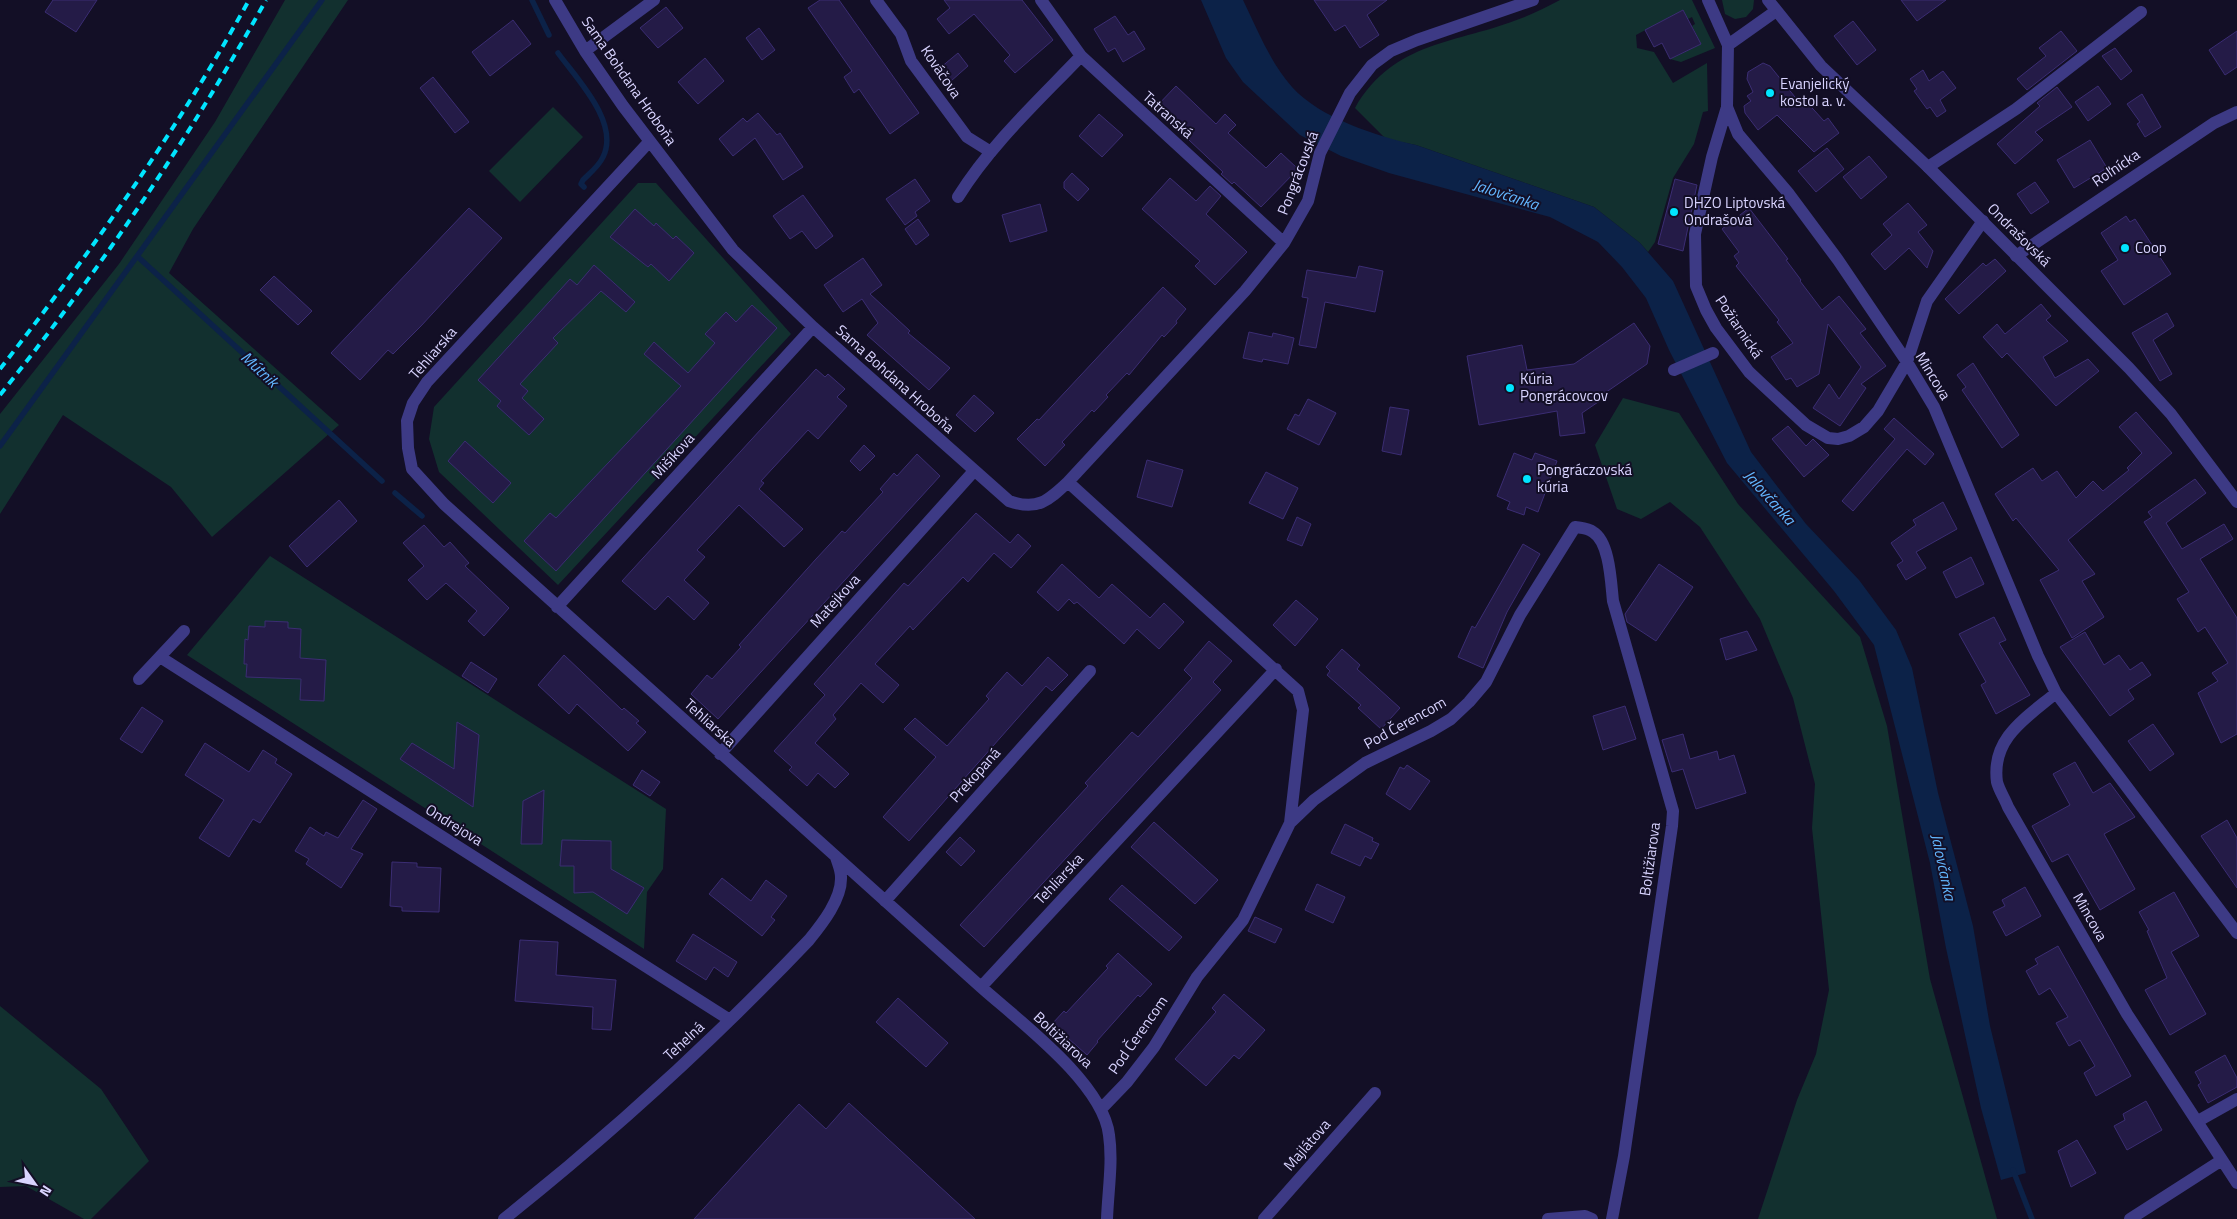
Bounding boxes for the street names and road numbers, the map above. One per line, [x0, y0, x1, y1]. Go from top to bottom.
street label: Sama Bohdana Hroboňa [576, 11, 683, 150]
street label: Kováčova [915, 41, 968, 103]
street label: Tatranská [1138, 85, 1199, 144]
street label: Pongrácovská [1271, 127, 1324, 218]
street label: Roľnícka [2087, 143, 2145, 192]
street label: Ondrašovská [1982, 197, 2057, 272]
street label: Požiarnická [1710, 290, 1769, 363]
street label: Sama Bohdana Hroboňa [831, 319, 960, 439]
street label: Tehliarska [403, 321, 462, 384]
street label: Mincova [1910, 347, 1957, 405]
street label: Mišíkova [645, 427, 700, 484]
street label: Matejkova [804, 568, 865, 633]
street label: Pod Čerencom [1359, 690, 1450, 755]
street label: Tehliarska [679, 693, 742, 753]
street label: Prekopaná [944, 742, 1006, 807]
street label: Ondrejova [421, 798, 488, 852]
street label: Boltižiarova [1633, 820, 1666, 897]
street label: Tehliarska [1029, 847, 1089, 910]
street label: Mincova [2067, 888, 2114, 946]
street label: Pod Čerencom [1102, 991, 1173, 1079]
street label: Boltižiarova [1028, 1006, 1099, 1074]
street label: Tehelná [658, 1015, 710, 1066]
street label: Majlátova [1278, 1113, 1336, 1176]

